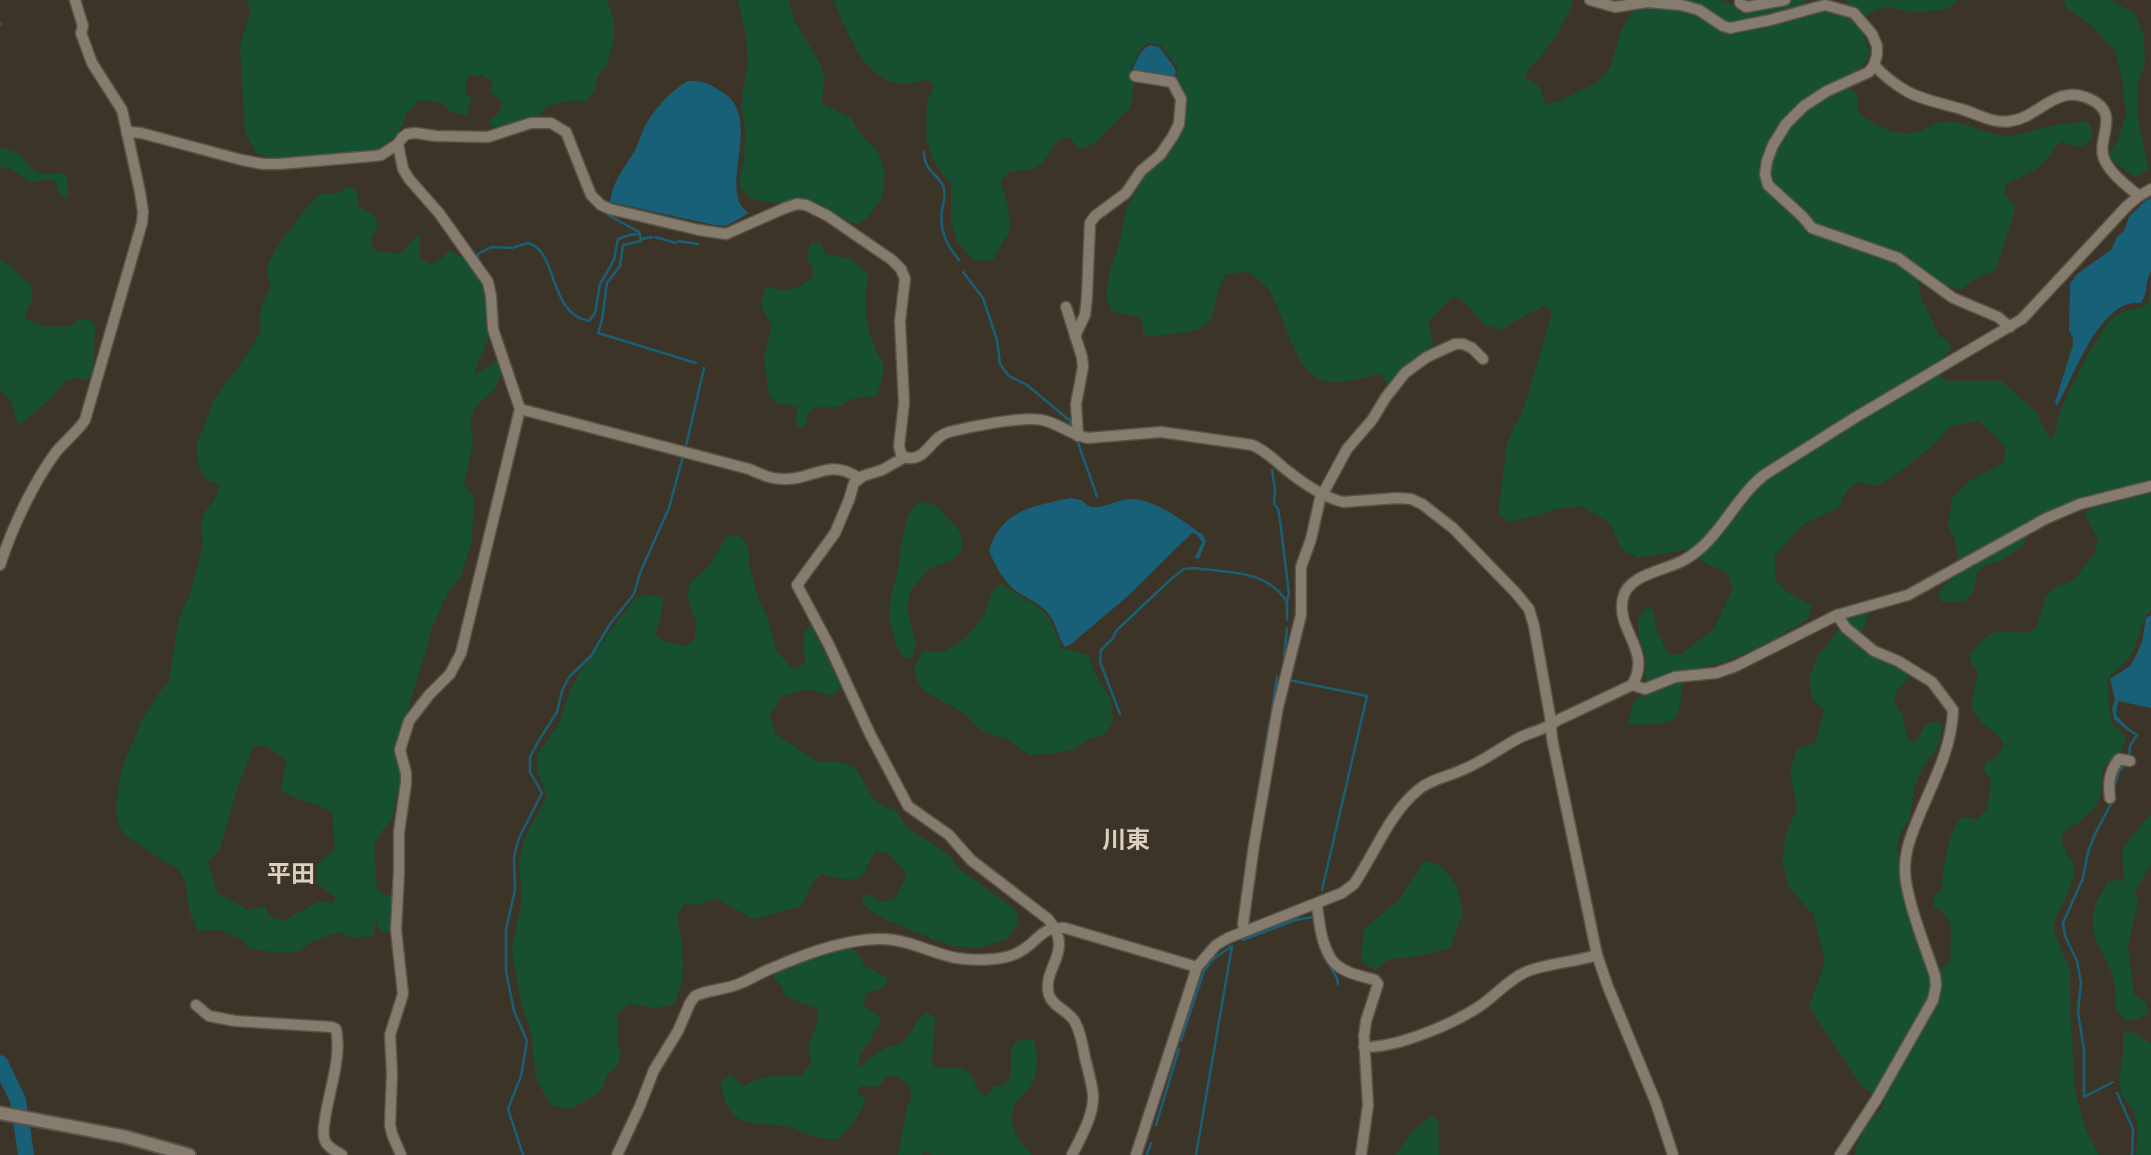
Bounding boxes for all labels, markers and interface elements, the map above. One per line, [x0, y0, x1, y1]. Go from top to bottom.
district label: 川東 [1102, 822, 1150, 855]
district label: 平田 [267, 856, 315, 889]

